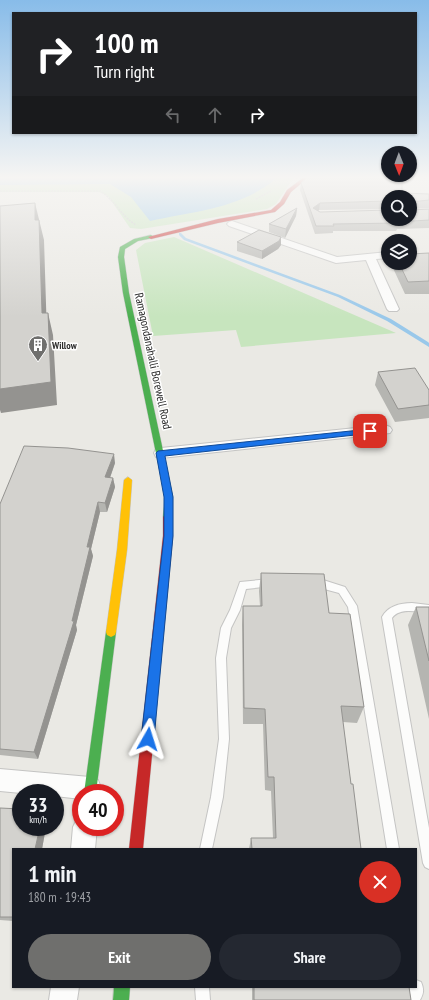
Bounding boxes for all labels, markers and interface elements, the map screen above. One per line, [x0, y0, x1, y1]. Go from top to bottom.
text: 100 m [94, 24, 158, 61]
icon: right [28, 28, 80, 80]
text: Turn right [94, 60, 154, 83]
icon: left [162, 104, 184, 126]
icon: ahead [204, 104, 226, 126]
icon: right [246, 104, 268, 126]
north arrow [381, 146, 417, 182]
map controls [381, 146, 417, 270]
button: search [381, 190, 417, 226]
button: layers [381, 234, 417, 270]
street label: Ramagondanahalli Borewell Road [132, 291, 175, 431]
building icon: Willow [27, 334, 49, 362]
place label: Willow [51, 339, 78, 352]
pin [353, 414, 387, 448]
icon: arrive [359, 420, 381, 442]
position arrow [127, 718, 169, 760]
speed limit sign: 40 [72, 784, 124, 836]
text: 33 [28, 792, 48, 818]
text: km/h [29, 813, 47, 826]
text: 1 min [28, 858, 76, 889]
button: close [359, 861, 401, 903]
text: 180 m · 19:43 [28, 889, 91, 906]
button: Exit [28, 934, 211, 980]
button: Share [219, 934, 401, 980]

